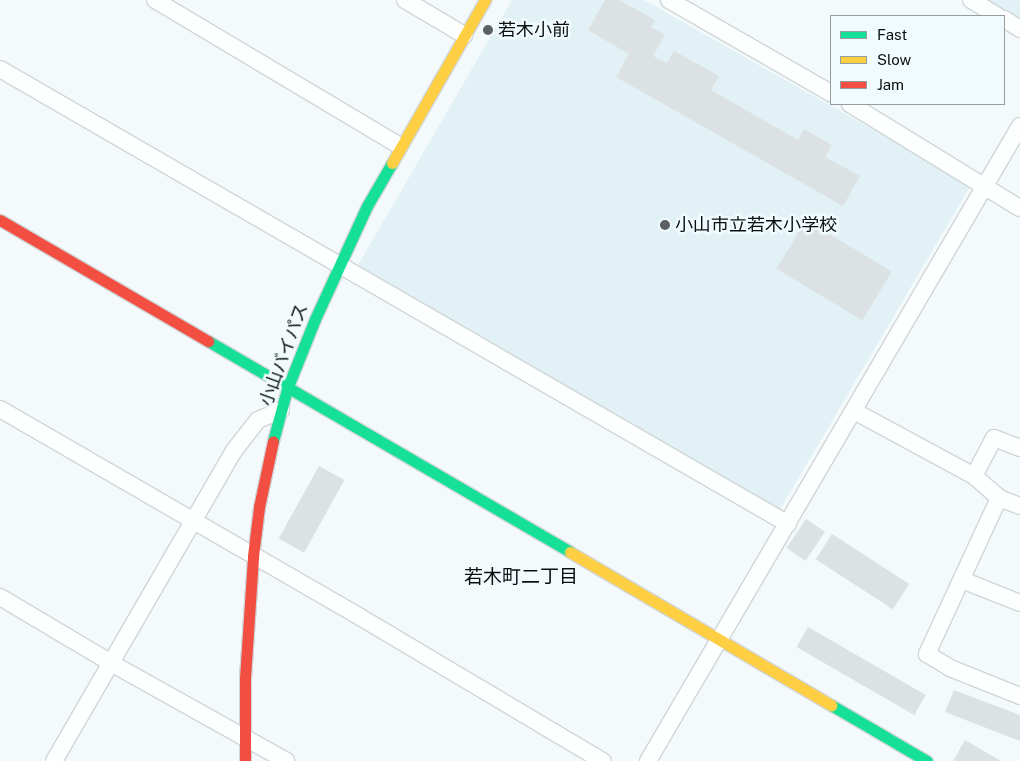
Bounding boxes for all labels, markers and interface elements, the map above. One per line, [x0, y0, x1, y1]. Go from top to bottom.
legend [830, 15, 1005, 105]
place label: 若木小前 [498, 19, 570, 41]
marker: 若木小前 [482, 24, 494, 36]
text: Fast [877, 26, 907, 43]
text: Slow [877, 51, 911, 68]
text: Jam [877, 76, 904, 93]
place label: 小山市立若木小学校 [675, 214, 837, 236]
marker: 小山市立若木小学校 [659, 219, 671, 231]
street label: 小山バイパス [255, 301, 313, 409]
district label: 若木町二丁目 [464, 566, 578, 588]

